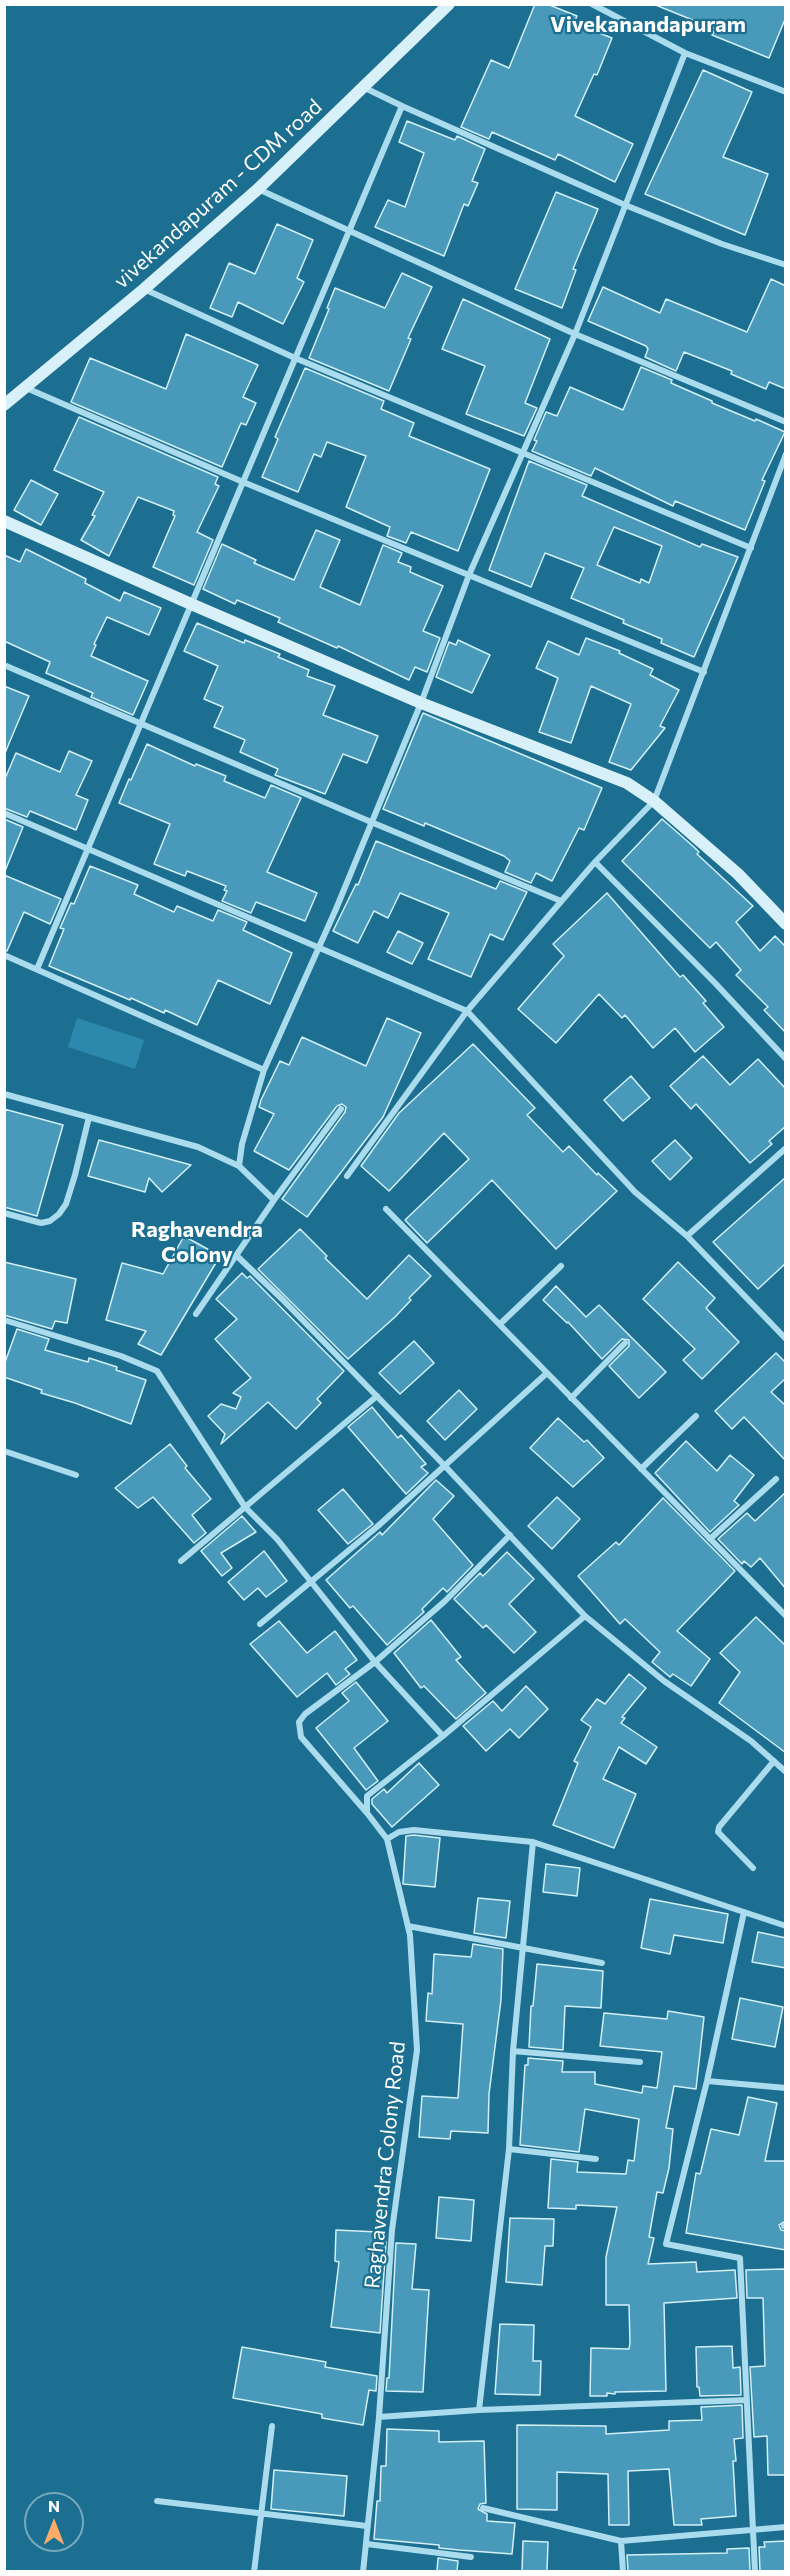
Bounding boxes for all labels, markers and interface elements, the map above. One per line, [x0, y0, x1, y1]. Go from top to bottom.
district label: Vivekanandapuram [550, 12, 746, 38]
street label: vivekandapuram - CDM road [109, 94, 327, 294]
district label: Raghavendra Colony [131, 1217, 263, 1268]
street label: Raghavendra Colony Road [359, 2040, 411, 2290]
north arrow [24, 2492, 84, 2552]
text: N [48, 2496, 60, 2515]

